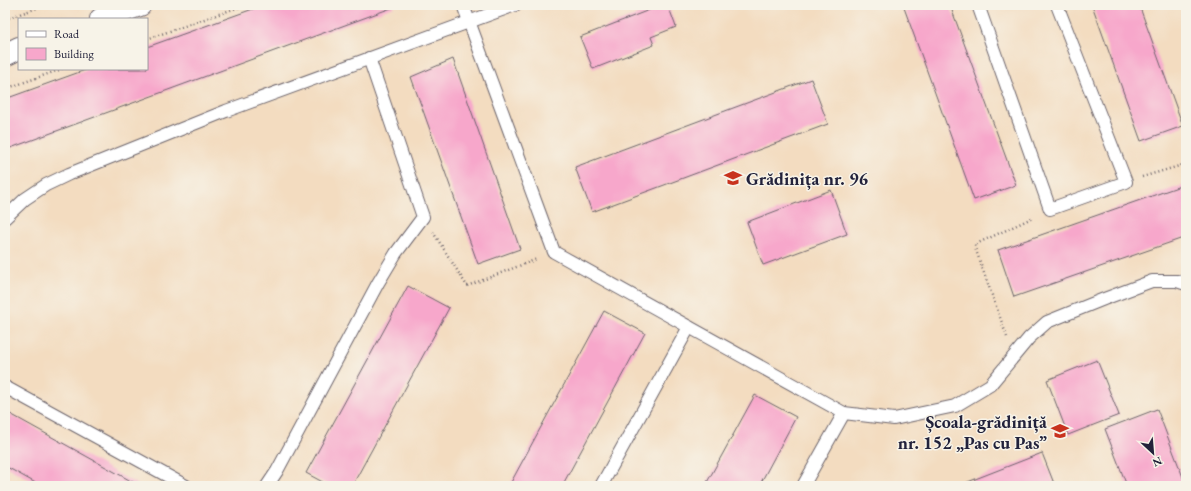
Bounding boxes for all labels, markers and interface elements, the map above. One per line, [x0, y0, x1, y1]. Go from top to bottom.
legend [18, 18, 148, 70]
text: Road [54, 26, 80, 42]
text: Building [54, 46, 95, 62]
place label: Grădinița nr. 96 [746, 167, 869, 190]
school or university icon: Grădinița nr. 96 [723, 168, 743, 188]
place label: Școala-grădiniță nr. 152 „Pas cu Pas” [898, 410, 1047, 454]
school or university icon: Școala-grădiniță nr. 152 „Pas cu Pas” [1050, 421, 1070, 441]
north arrow [1133, 433, 1173, 473]
text: N [1150, 454, 1164, 470]

